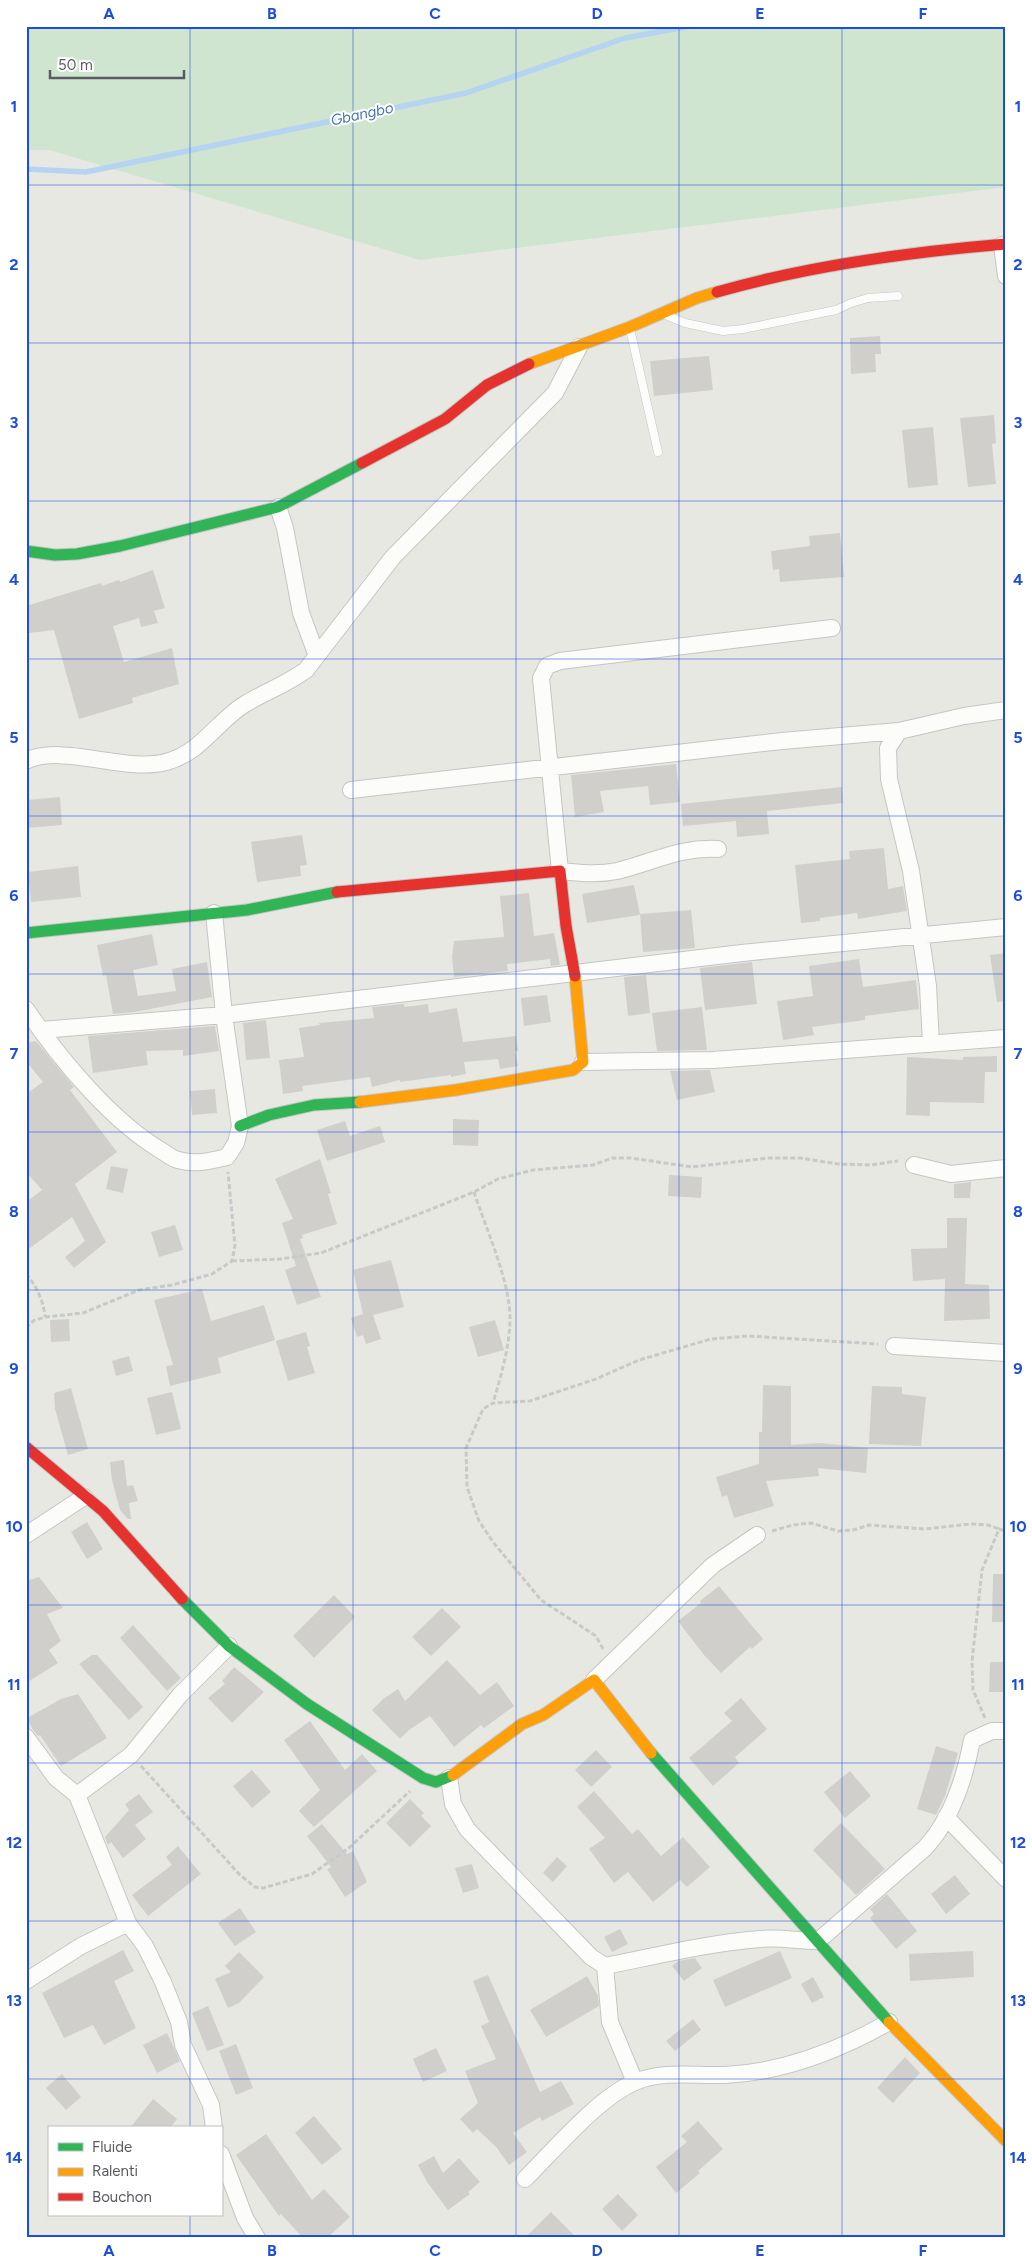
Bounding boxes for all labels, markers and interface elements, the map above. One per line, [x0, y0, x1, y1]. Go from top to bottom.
text: A [103, 4, 115, 23]
text: B [267, 4, 277, 23]
text: C [429, 4, 441, 23]
text: D [591, 4, 603, 23]
text: E [755, 4, 765, 23]
text: F [919, 4, 928, 23]
scale bar [50, 48, 184, 80]
text: 50 m [58, 56, 93, 74]
text: 1 [11, 97, 17, 116]
text: 1 [1015, 97, 1021, 116]
water label: Gbangbo [329, 99, 395, 129]
text: 2 [9, 255, 19, 274]
text: 2 [1013, 255, 1023, 274]
text: 3 [10, 413, 19, 432]
text: 3 [1014, 413, 1023, 432]
text: 4 [9, 570, 19, 589]
text: 4 [1013, 570, 1023, 589]
text: 5 [9, 728, 19, 747]
text: 5 [1013, 728, 1023, 747]
text: 6 [9, 886, 19, 905]
text: 6 [1013, 886, 1023, 905]
text: 7 [10, 1044, 19, 1063]
text: 7 [1014, 1044, 1023, 1063]
text: 8 [9, 1202, 19, 1221]
text: 8 [1013, 1202, 1023, 1221]
text: 9 [9, 1359, 19, 1378]
text: 9 [1013, 1359, 1023, 1378]
text: 10 [5, 1517, 23, 1536]
text: 10 [1009, 1517, 1027, 1536]
text: 11 [7, 1675, 21, 1694]
text: 11 [1011, 1675, 1025, 1694]
text: 12 [6, 1833, 22, 1852]
text: 12 [1010, 1833, 1026, 1852]
text: 13 [6, 1991, 22, 2010]
text: 13 [1010, 1991, 1026, 2010]
legend [48, 2126, 222, 2216]
text: Fluide [92, 2138, 132, 2156]
text: 14 [6, 2148, 22, 2167]
text: 14 [1010, 2148, 1026, 2167]
text: Ralenti [92, 2162, 138, 2180]
text: Bouchon [92, 2188, 152, 2206]
text: A [103, 2241, 115, 2260]
text: B [267, 2241, 277, 2260]
text: C [429, 2241, 441, 2260]
text: D [591, 2241, 603, 2260]
text: E [755, 2241, 765, 2260]
text: F [919, 2241, 928, 2260]

